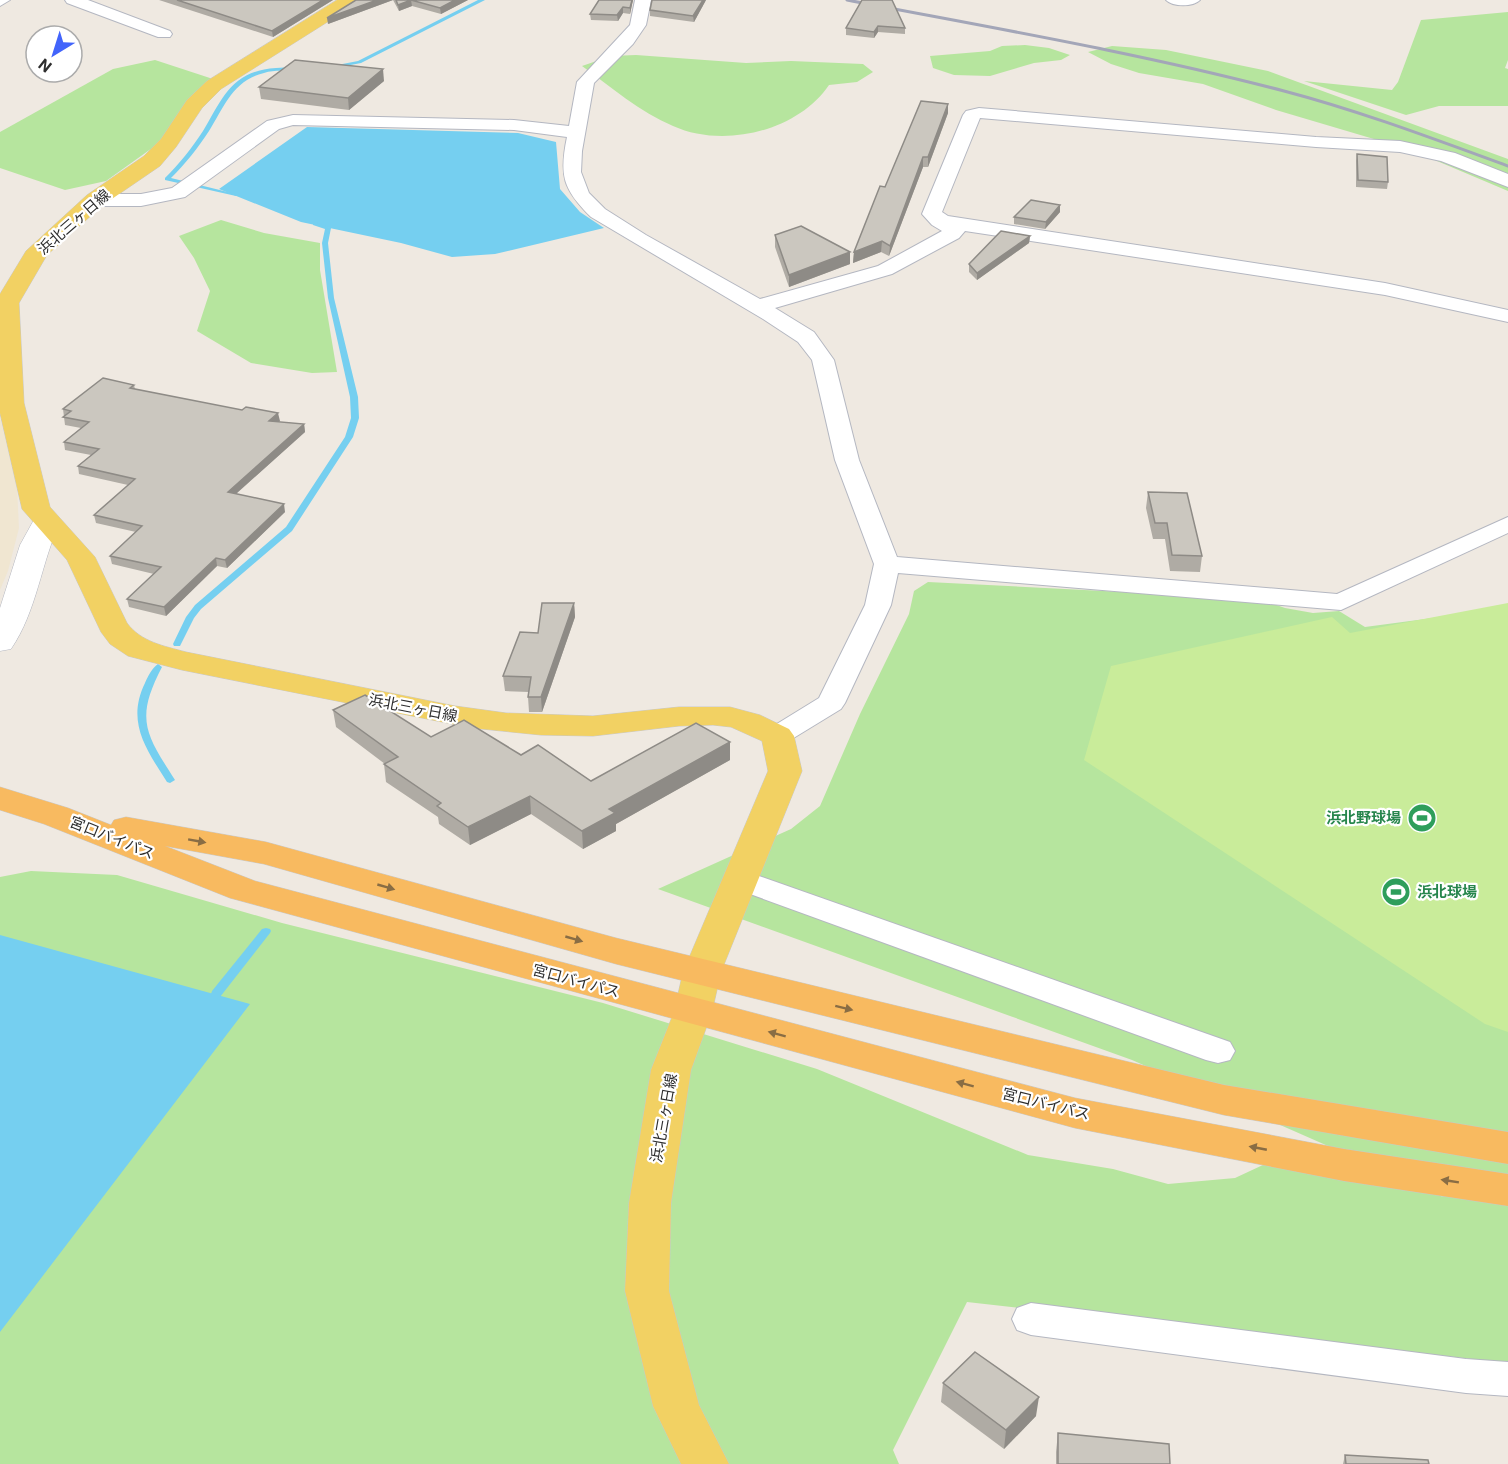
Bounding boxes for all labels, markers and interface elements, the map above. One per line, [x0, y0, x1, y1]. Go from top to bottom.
north arrow [24, 24, 84, 84]
text: N [35, 54, 55, 76]
street label: 浜北三ヶ日線 [34, 186, 114, 258]
street label: 浜北三ヶ日線 [367, 691, 459, 725]
sports icon: 浜北野球場 [1406, 802, 1438, 834]
place label: 浜北野球場 [1326, 809, 1401, 827]
street label: 宮口バイパス [67, 813, 157, 863]
one-way arrow [187, 837, 206, 846]
sports icon: 浜北球場 [1380, 876, 1412, 908]
one-way arrow [377, 883, 395, 892]
place label: 浜北球場 [1417, 883, 1477, 901]
one-way arrow [565, 935, 583, 944]
street label: 宮口バイパス [530, 961, 622, 1001]
one-way arrow [835, 1003, 853, 1013]
one-way arrow [768, 1029, 786, 1038]
street label: 浜北三ヶ日線 [647, 1072, 681, 1164]
one-way arrow [956, 1078, 974, 1088]
street label: 宮口バイパス [1000, 1084, 1092, 1124]
one-way arrow [1248, 1143, 1267, 1152]
one-way arrow [1441, 1177, 1460, 1186]

